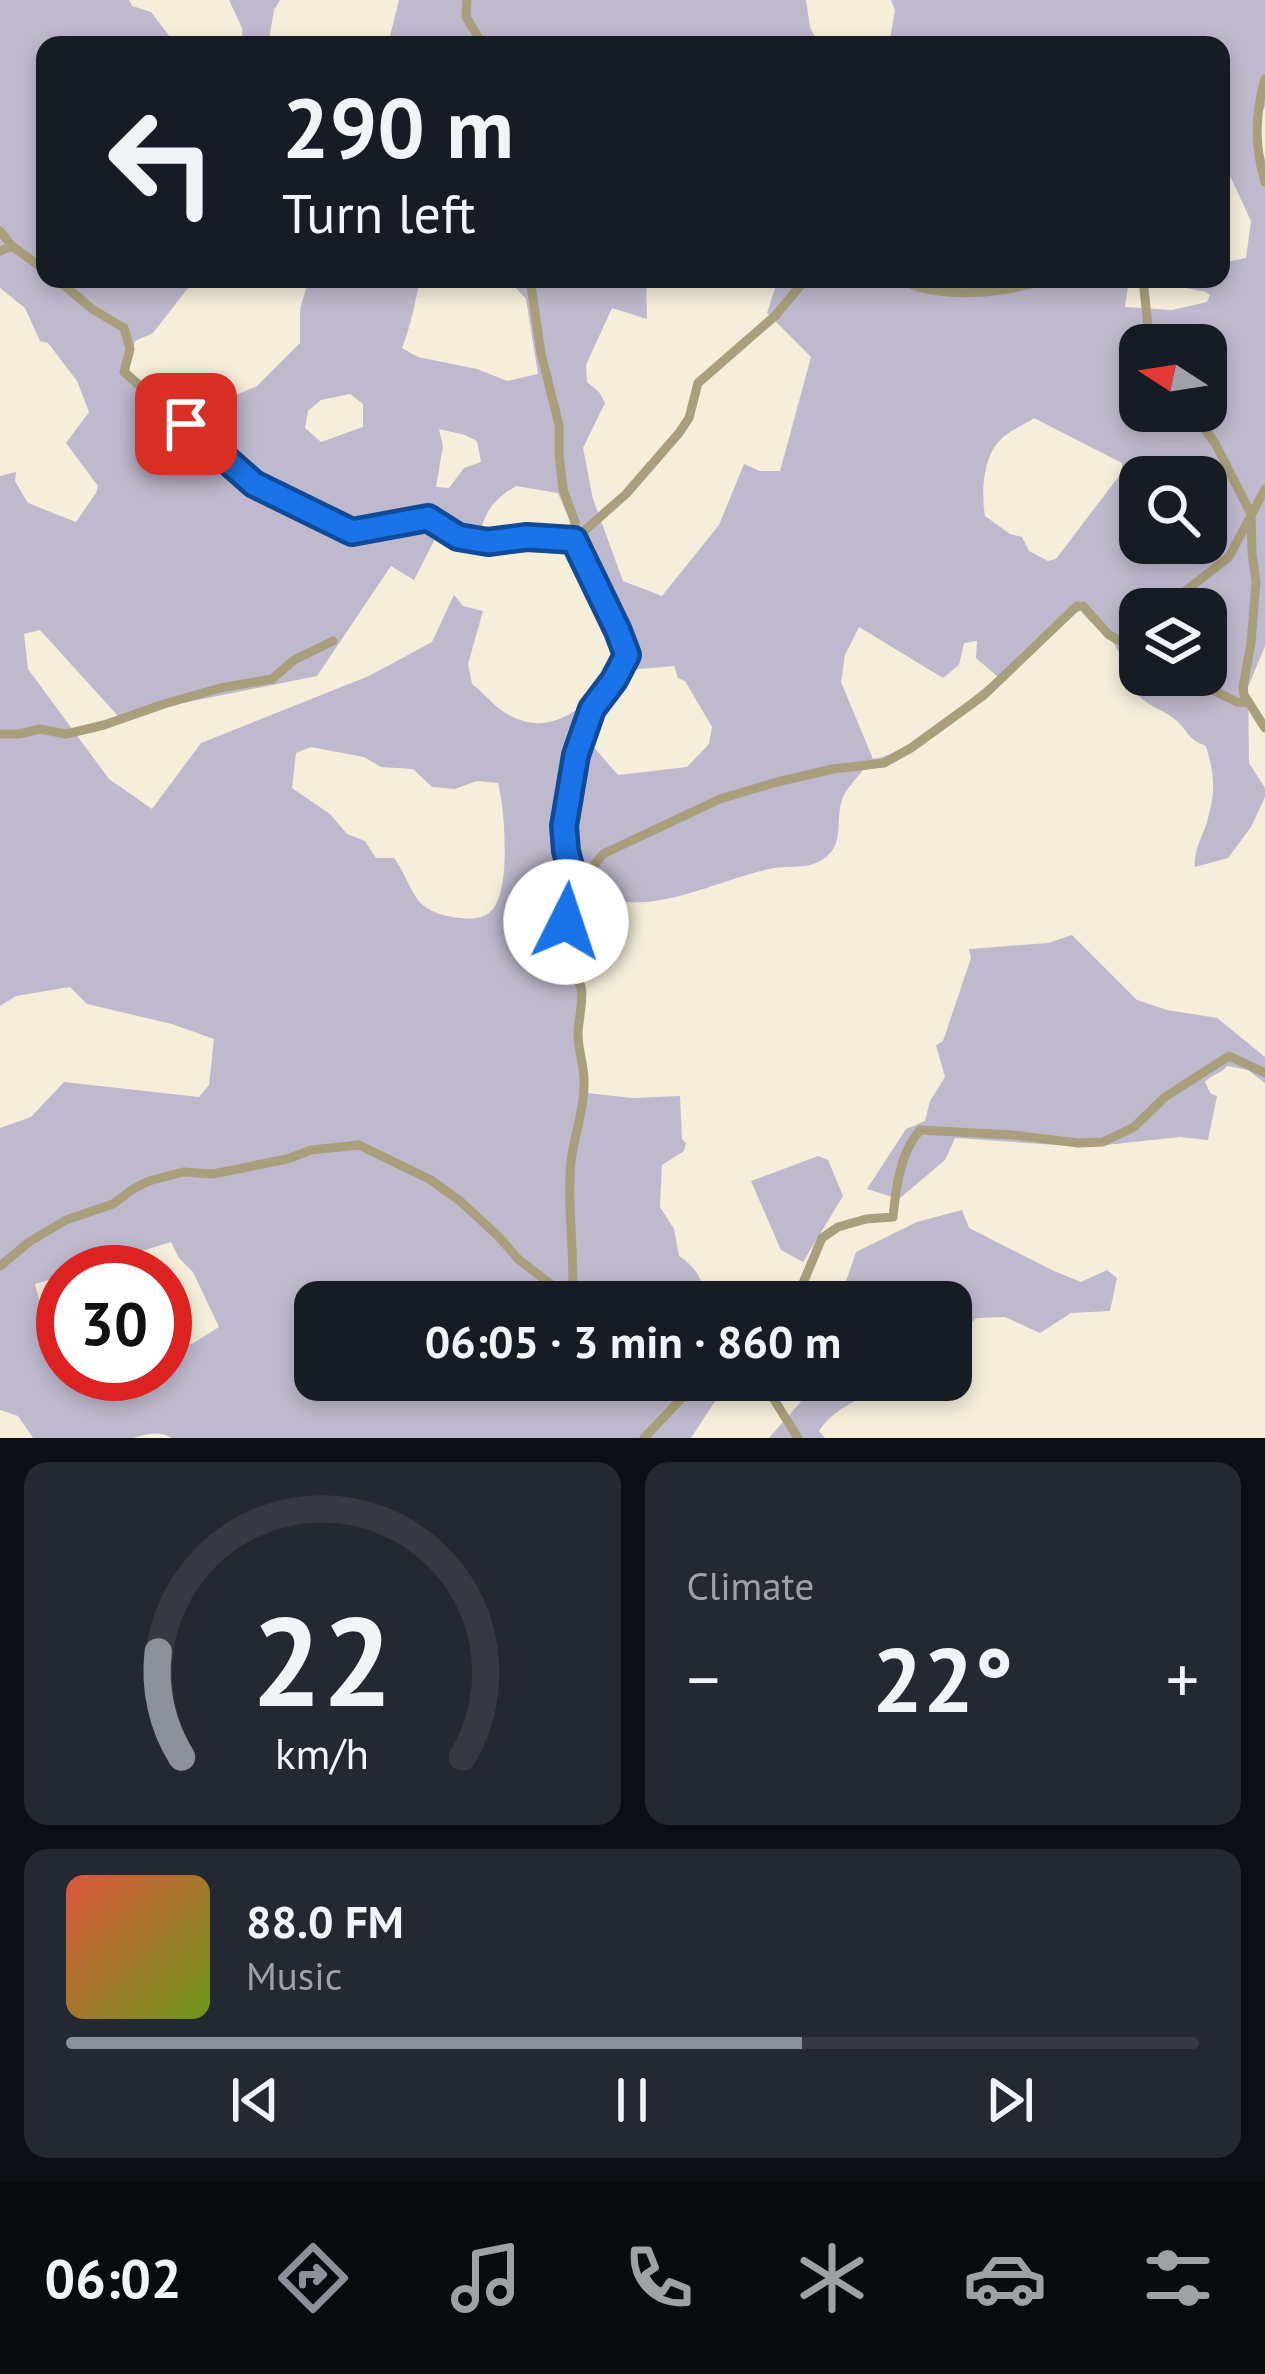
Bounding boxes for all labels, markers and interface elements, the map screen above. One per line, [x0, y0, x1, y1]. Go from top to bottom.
text: 290 m [282, 72, 514, 181]
icon: left [84, 84, 240, 240]
text: Turn left [282, 178, 476, 248]
north arrow [1119, 324, 1227, 432]
map controls [1119, 324, 1227, 696]
pin [135, 373, 237, 475]
icon: arrive [153, 391, 219, 457]
button: search [1119, 456, 1227, 564]
button: layers [1119, 588, 1227, 696]
position arrow [503, 859, 629, 985]
speed limit sign: 30 [36, 1245, 192, 1401]
text: 06:05 · 3 min · 860 m [425, 1312, 841, 1370]
text: Climate [687, 1560, 814, 1611]
text: 22 [251, 1579, 393, 1740]
text: 22° [872, 1620, 1013, 1737]
text: − [687, 1636, 720, 1721]
text: + [1166, 1636, 1199, 1721]
text: km/h [275, 1724, 369, 1780]
text: 88.0 FM [246, 1892, 404, 1950]
text: Music [246, 1950, 342, 2001]
icon: previous [222, 2067, 288, 2133]
icon: pause [599, 2067, 665, 2133]
icon: next [977, 2067, 1043, 2133]
icon: directions [271, 2236, 355, 2320]
icon: music [444, 2236, 528, 2320]
icon: phone [617, 2236, 701, 2320]
icon: climate [790, 2236, 874, 2320]
icon: car [963, 2236, 1047, 2320]
icon: filters [1136, 2236, 1220, 2320]
text: 06:02 [45, 2243, 182, 2313]

